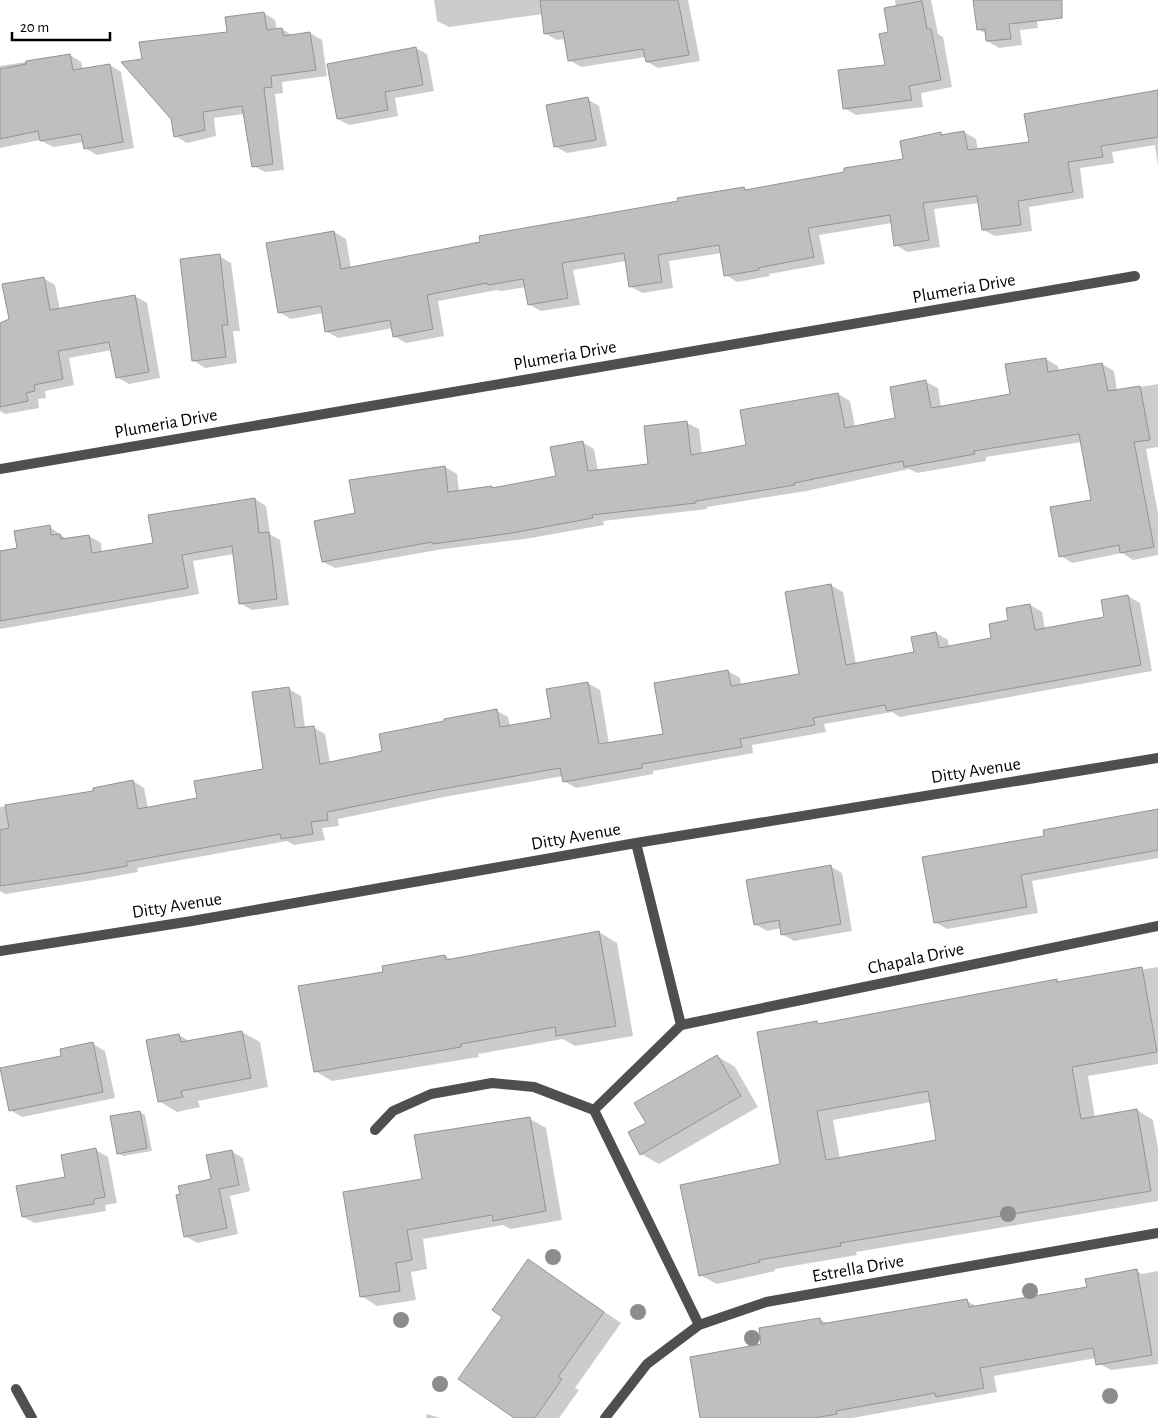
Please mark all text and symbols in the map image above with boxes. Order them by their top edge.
scale bar [12,10,110,42]
text: 20 m [20,20,49,35]
street label: Plumeria Drive [911,271,1017,307]
street label: Plumeria Drive [512,338,618,374]
street label: Plumeria Drive [113,406,219,442]
street label: Ditty Avenue [930,755,1022,787]
street label: Ditty Avenue [530,820,622,854]
street label: Ditty Avenue [131,890,223,922]
street label: Chapala Drive [866,940,966,978]
street label: Estrella Drive [811,1252,905,1286]

